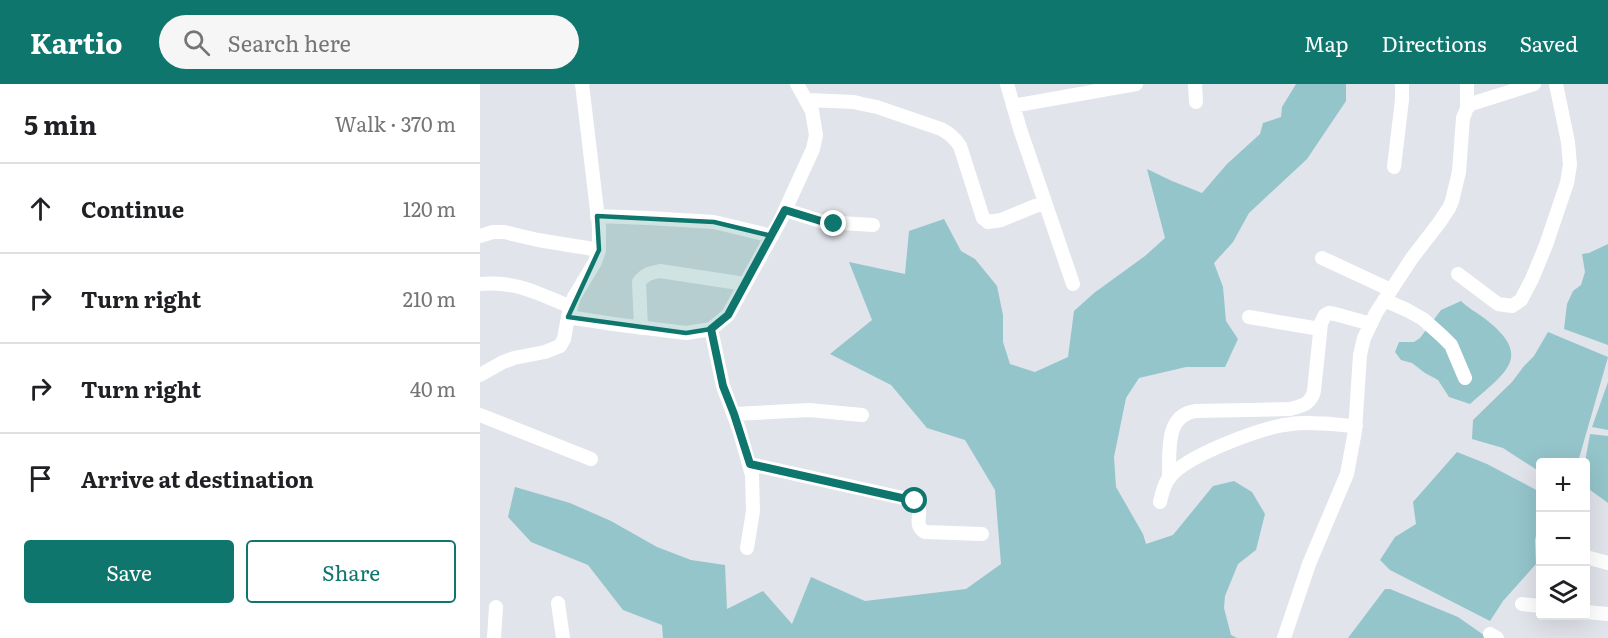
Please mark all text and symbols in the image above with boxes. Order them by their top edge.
search box [159,15,579,69]
text: Kartio [30,21,123,63]
icon: search [180,26,213,59]
text: Search here [228,26,351,59]
text: Map [1304,27,1349,58]
text: Directions [1382,27,1487,58]
text: Saved [1520,27,1578,58]
text: 5 min [24,104,97,143]
text: Walk · 370 m [335,108,456,138]
icon: ahead [24,192,57,225]
text: Continue [81,192,184,225]
text: 120 m [403,193,456,223]
route end [820,210,846,236]
icon: right [24,282,57,315]
text: Turn right [81,282,201,315]
text: 210 m [403,283,456,313]
icon: right [24,372,57,405]
text: Turn right [81,372,201,405]
text: 40 m [410,373,456,403]
map controls [1536,458,1590,620]
button: + [1536,458,1590,512]
icon: arrive [24,462,57,495]
text: Arrive at destination [81,462,314,495]
route start [901,487,927,513]
button: − [1536,512,1590,566]
button: Save [24,540,234,603]
button: Share [246,540,456,603]
button: layers [1536,566,1590,620]

